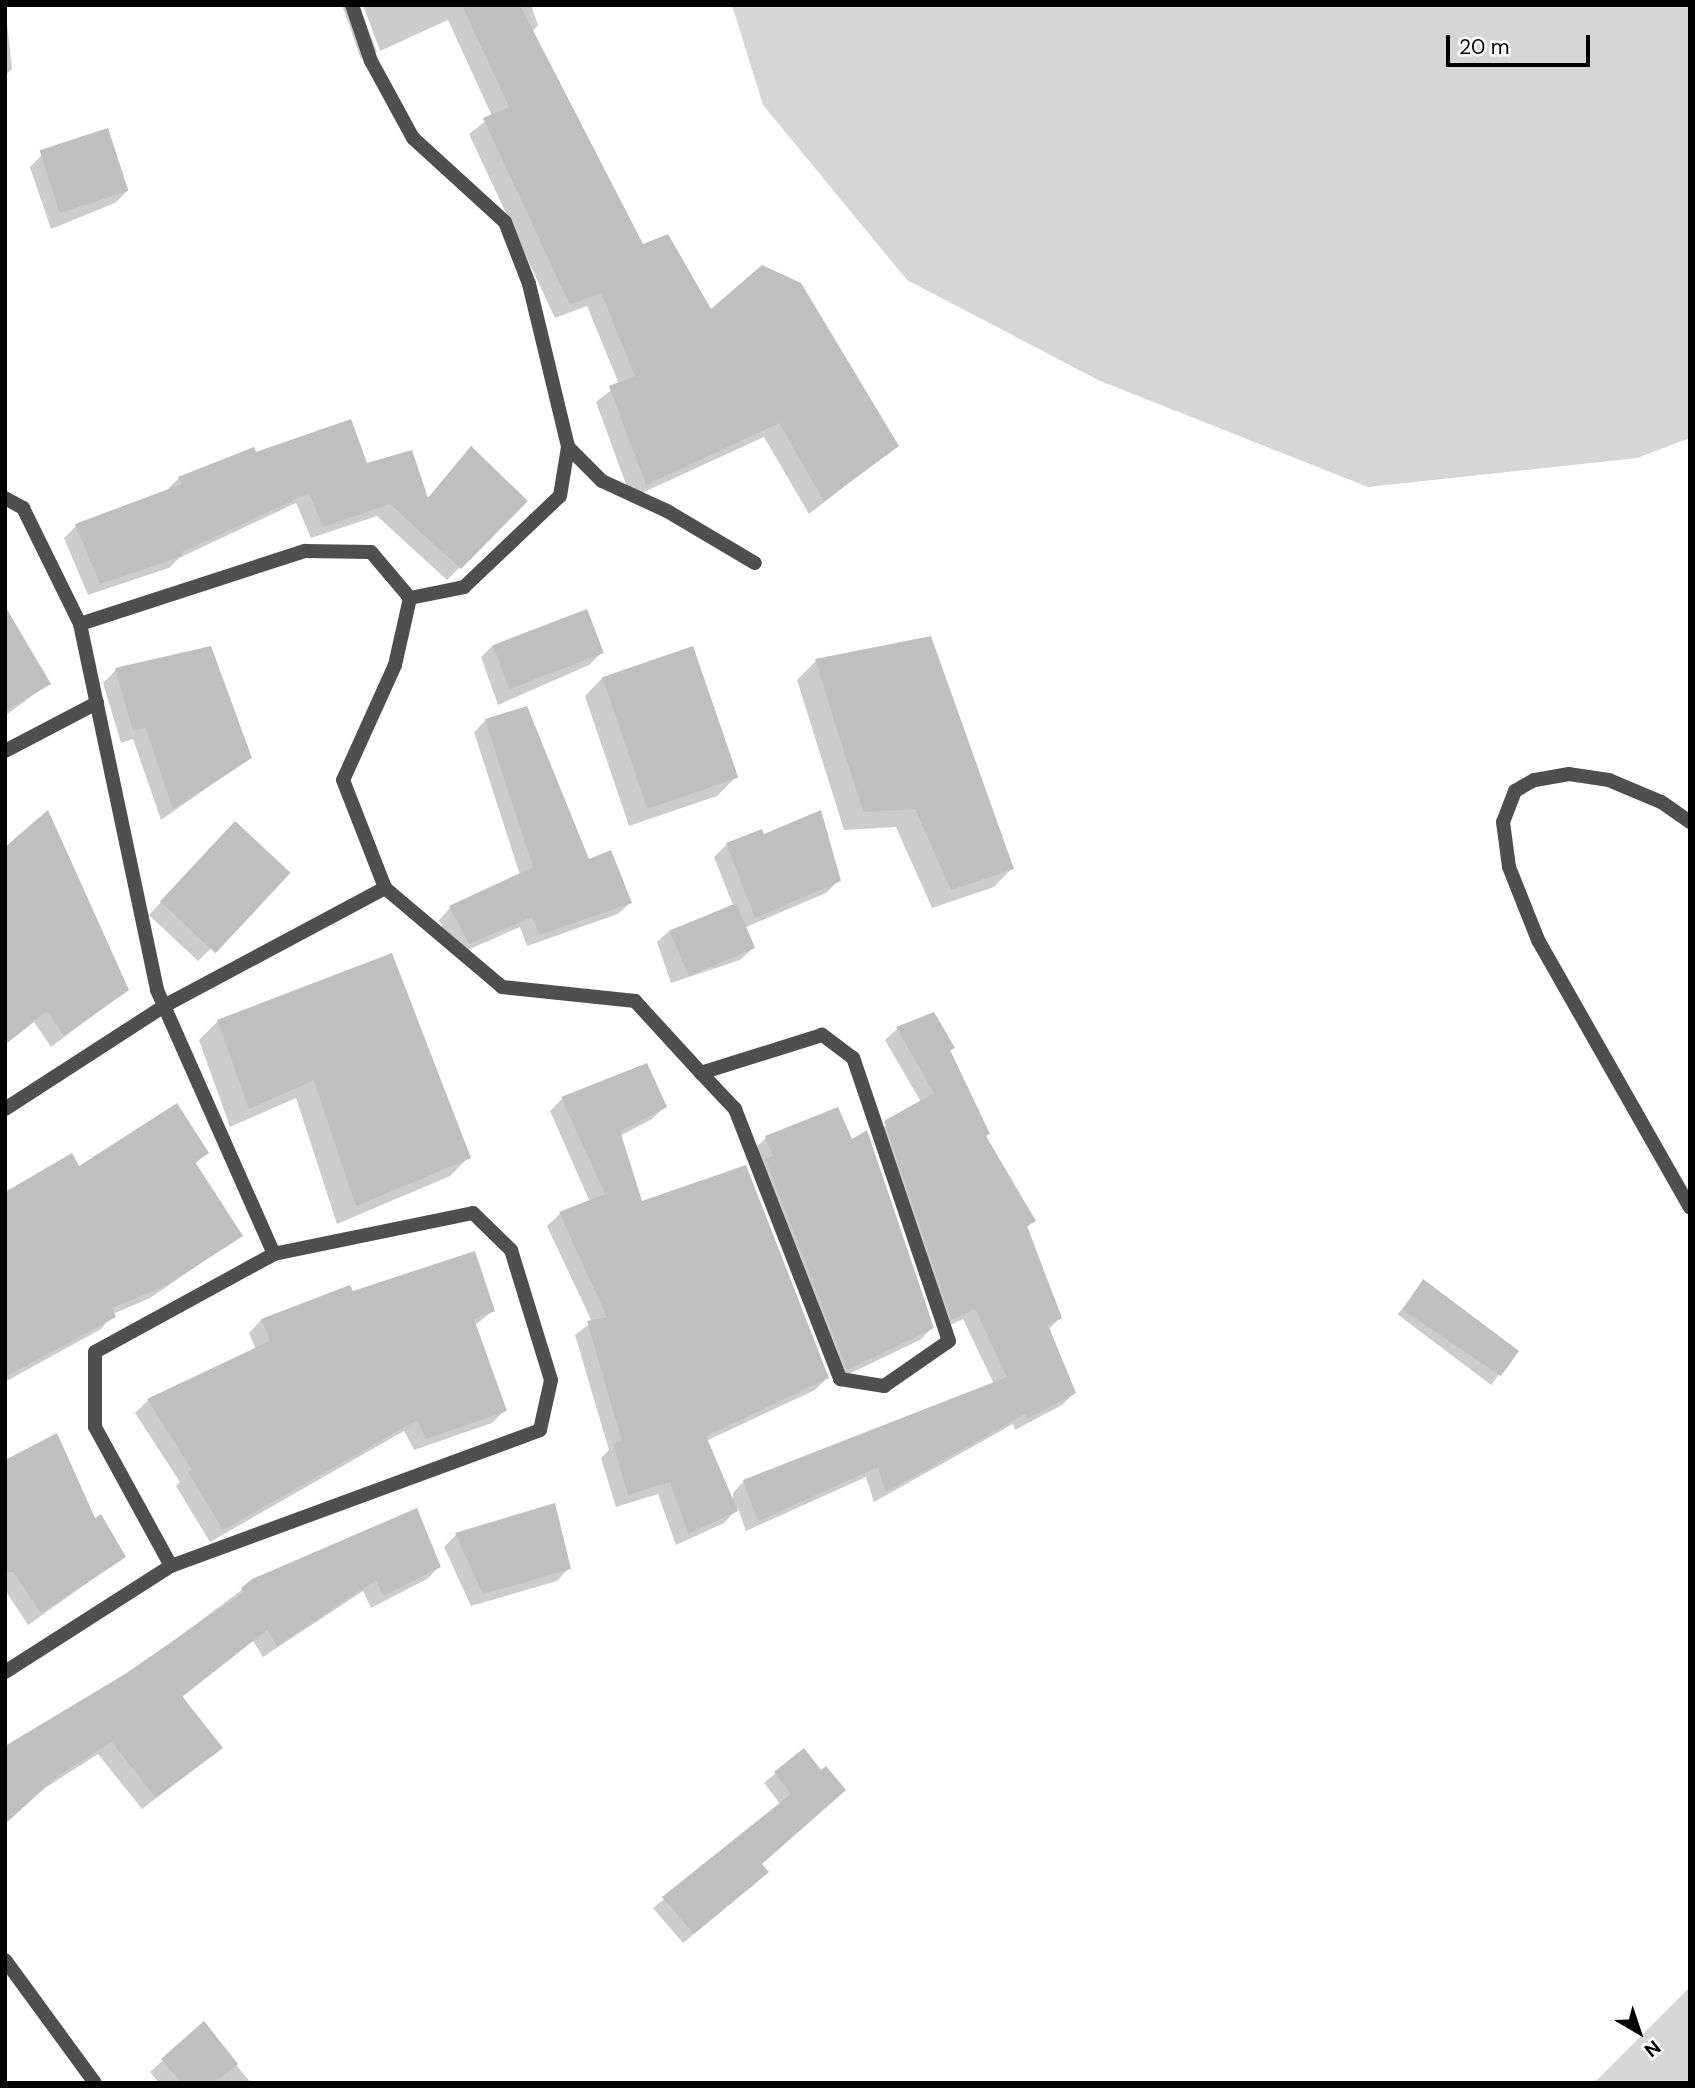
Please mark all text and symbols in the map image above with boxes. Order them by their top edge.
scale bar [1450,21,1594,65]
text: 20 m [1459,33,1510,61]
north arrow [1604,1997,1674,2067]
text: N [1639,2035,1666,2063]

